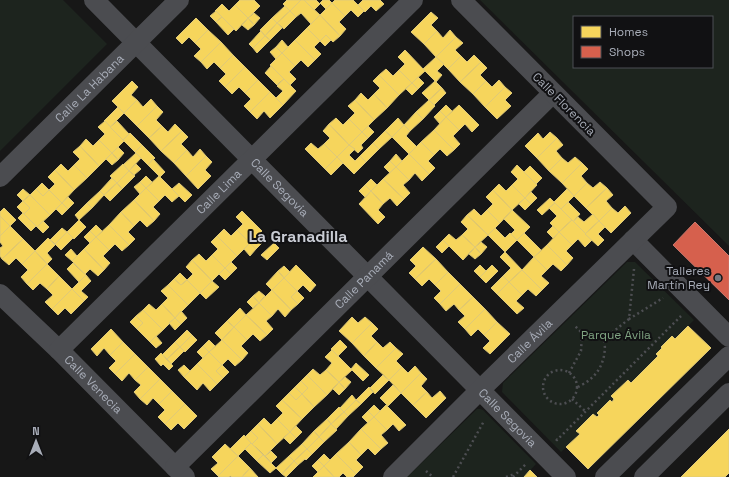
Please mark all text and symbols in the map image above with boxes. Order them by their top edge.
legend [573,16,713,68]
text: Homes [609,24,648,40]
text: Shops [609,44,645,60]
street label: Calle La Habana [52,51,128,126]
street label: Calle Florencia [529,69,599,139]
street label: Calle Segovia [247,155,312,221]
street label: Calle Lima [193,166,245,218]
district label: La Granadilla [248,226,348,247]
street label: Calle Panamá [331,247,397,312]
place label: Talleres Martín Rey [647,263,710,293]
marker: Talleres Martín Rey [713,273,723,283]
street label: Calle Ávila [504,315,556,367]
park label: Parque Ávila [581,327,651,343]
street label: Calle Venecia [61,352,126,417]
street label: Calle Segovia [475,385,540,451]
north arrow [16,421,56,461]
text: N [32,424,40,438]

